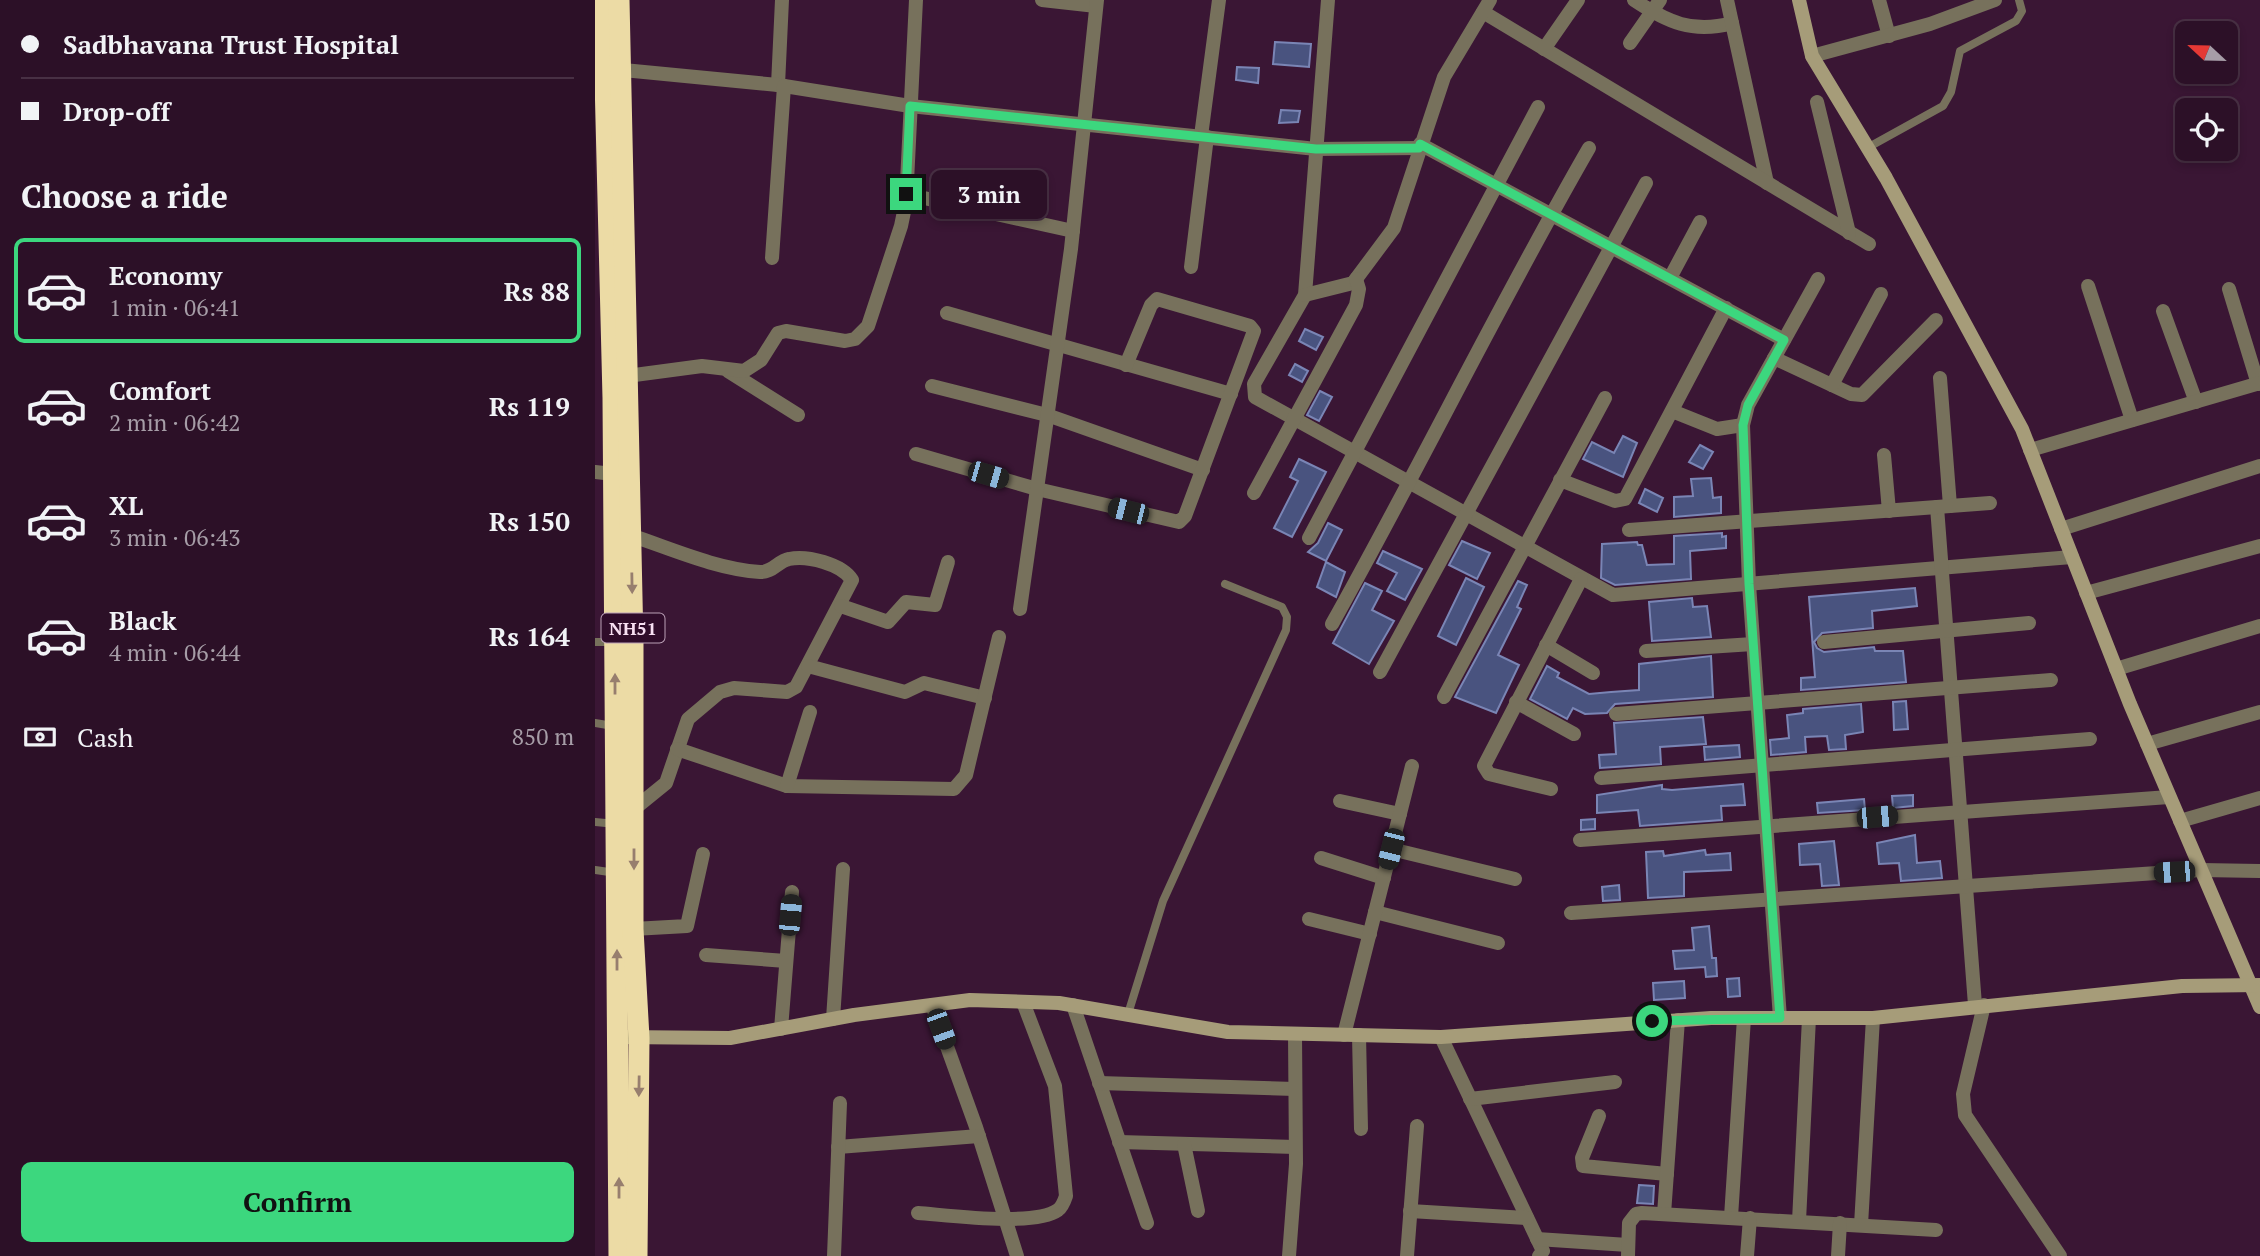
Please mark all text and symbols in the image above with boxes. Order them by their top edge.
north arrow [2175,21,2238,84]
map controls [2175,21,2238,161]
text: Sadbhavana Trust Hospital [63,27,399,61]
text: Drop-off [63,94,170,128]
button: locate [2175,98,2238,161]
callout: 3 min [931,170,1046,218]
text: Choose a ride [21,175,228,217]
route end [890,178,922,210]
text: 3 min [958,179,1020,210]
text: Economy [109,258,222,292]
icon: car [25,259,88,322]
text: Rs 88 [504,274,570,308]
text: 1 min · 06:41 [109,292,241,323]
text: Comfort [109,373,211,407]
icon: car [25,374,88,437]
text: Rs 119 [489,389,570,423]
text: 2 min · 06:42 [109,407,241,438]
car [965,459,1012,491]
text: XL [109,488,143,522]
icon: car [25,489,88,552]
car [1106,496,1151,526]
text: Rs 150 [489,504,570,538]
text: 3 min · 06:43 [109,522,241,553]
one-way arrow [626,572,637,594]
text: Black [109,603,177,637]
icon: car [25,604,88,667]
road number: NH51 [602,614,665,642]
text: Rs 164 [489,619,570,653]
text: 4 min · 06:44 [109,637,241,668]
one-way arrow [609,673,621,695]
icon: cash [21,718,59,756]
text: Cash [77,720,133,754]
text: 850 m [512,721,574,752]
car [1856,805,1899,829]
car [1376,826,1407,872]
one-way arrow [628,848,640,870]
car [2153,860,2196,884]
car [778,893,803,937]
one-way arrow [611,949,623,971]
route start [1636,1005,1668,1037]
car [924,1006,959,1052]
one-way arrow [633,1076,645,1098]
button: Confirm [21,1162,574,1242]
one-way arrow [613,1177,625,1199]

